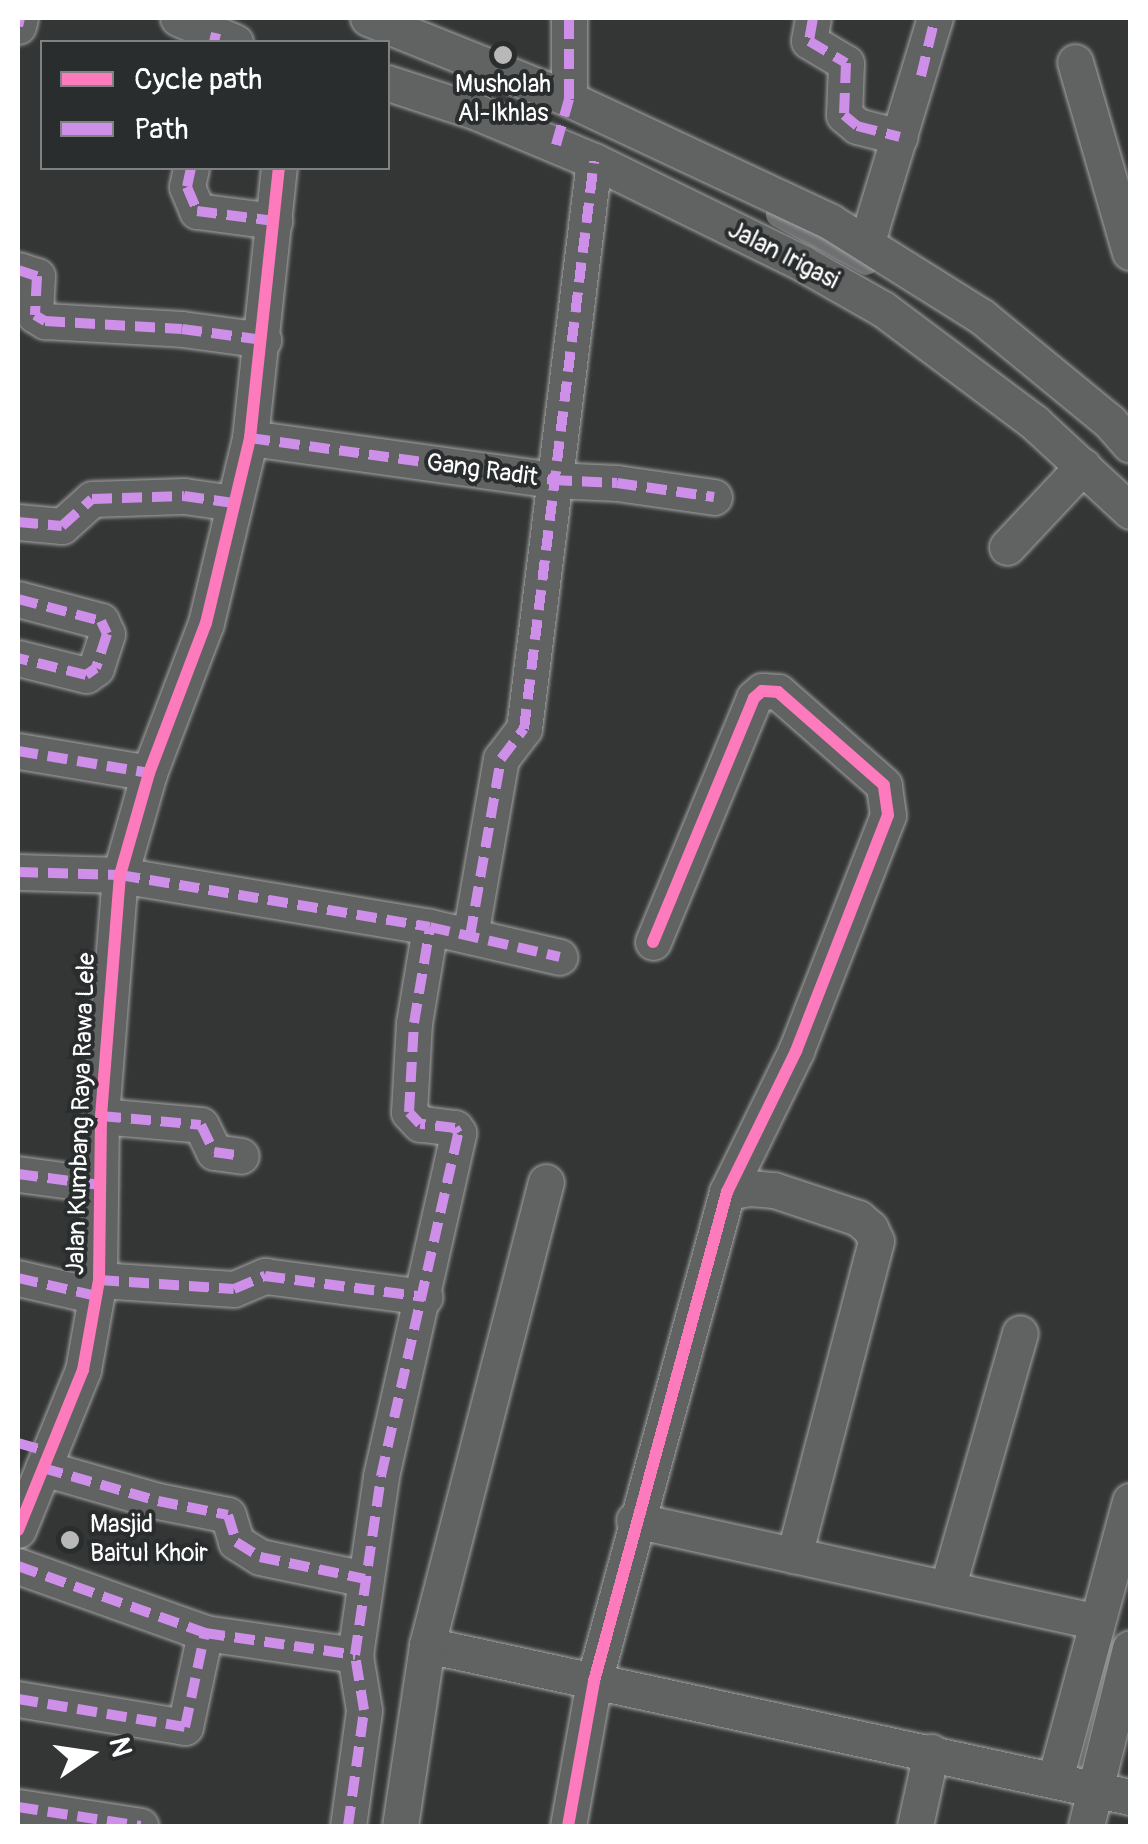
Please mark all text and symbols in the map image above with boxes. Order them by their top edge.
legend [40,40,390,170]
marker: Musholah Al-Ikhlas [492,44,514,66]
text: Cycle path [134,61,262,98]
place label: Musholah Al-Ikhlas [455,71,551,130]
text: Path [134,111,189,148]
street label: Jalan Irigasi [723,215,843,297]
street label: Gang Radit [424,448,540,494]
street label: Jalan Kumbang Raya Rawa Lele [61,952,103,1276]
place label: Masjid Baitul Khoir [90,1511,208,1570]
marker: Masjid Baitul Khoir [59,1529,81,1551]
north arrow [40,1704,140,1804]
text: N [101,1734,139,1760]

